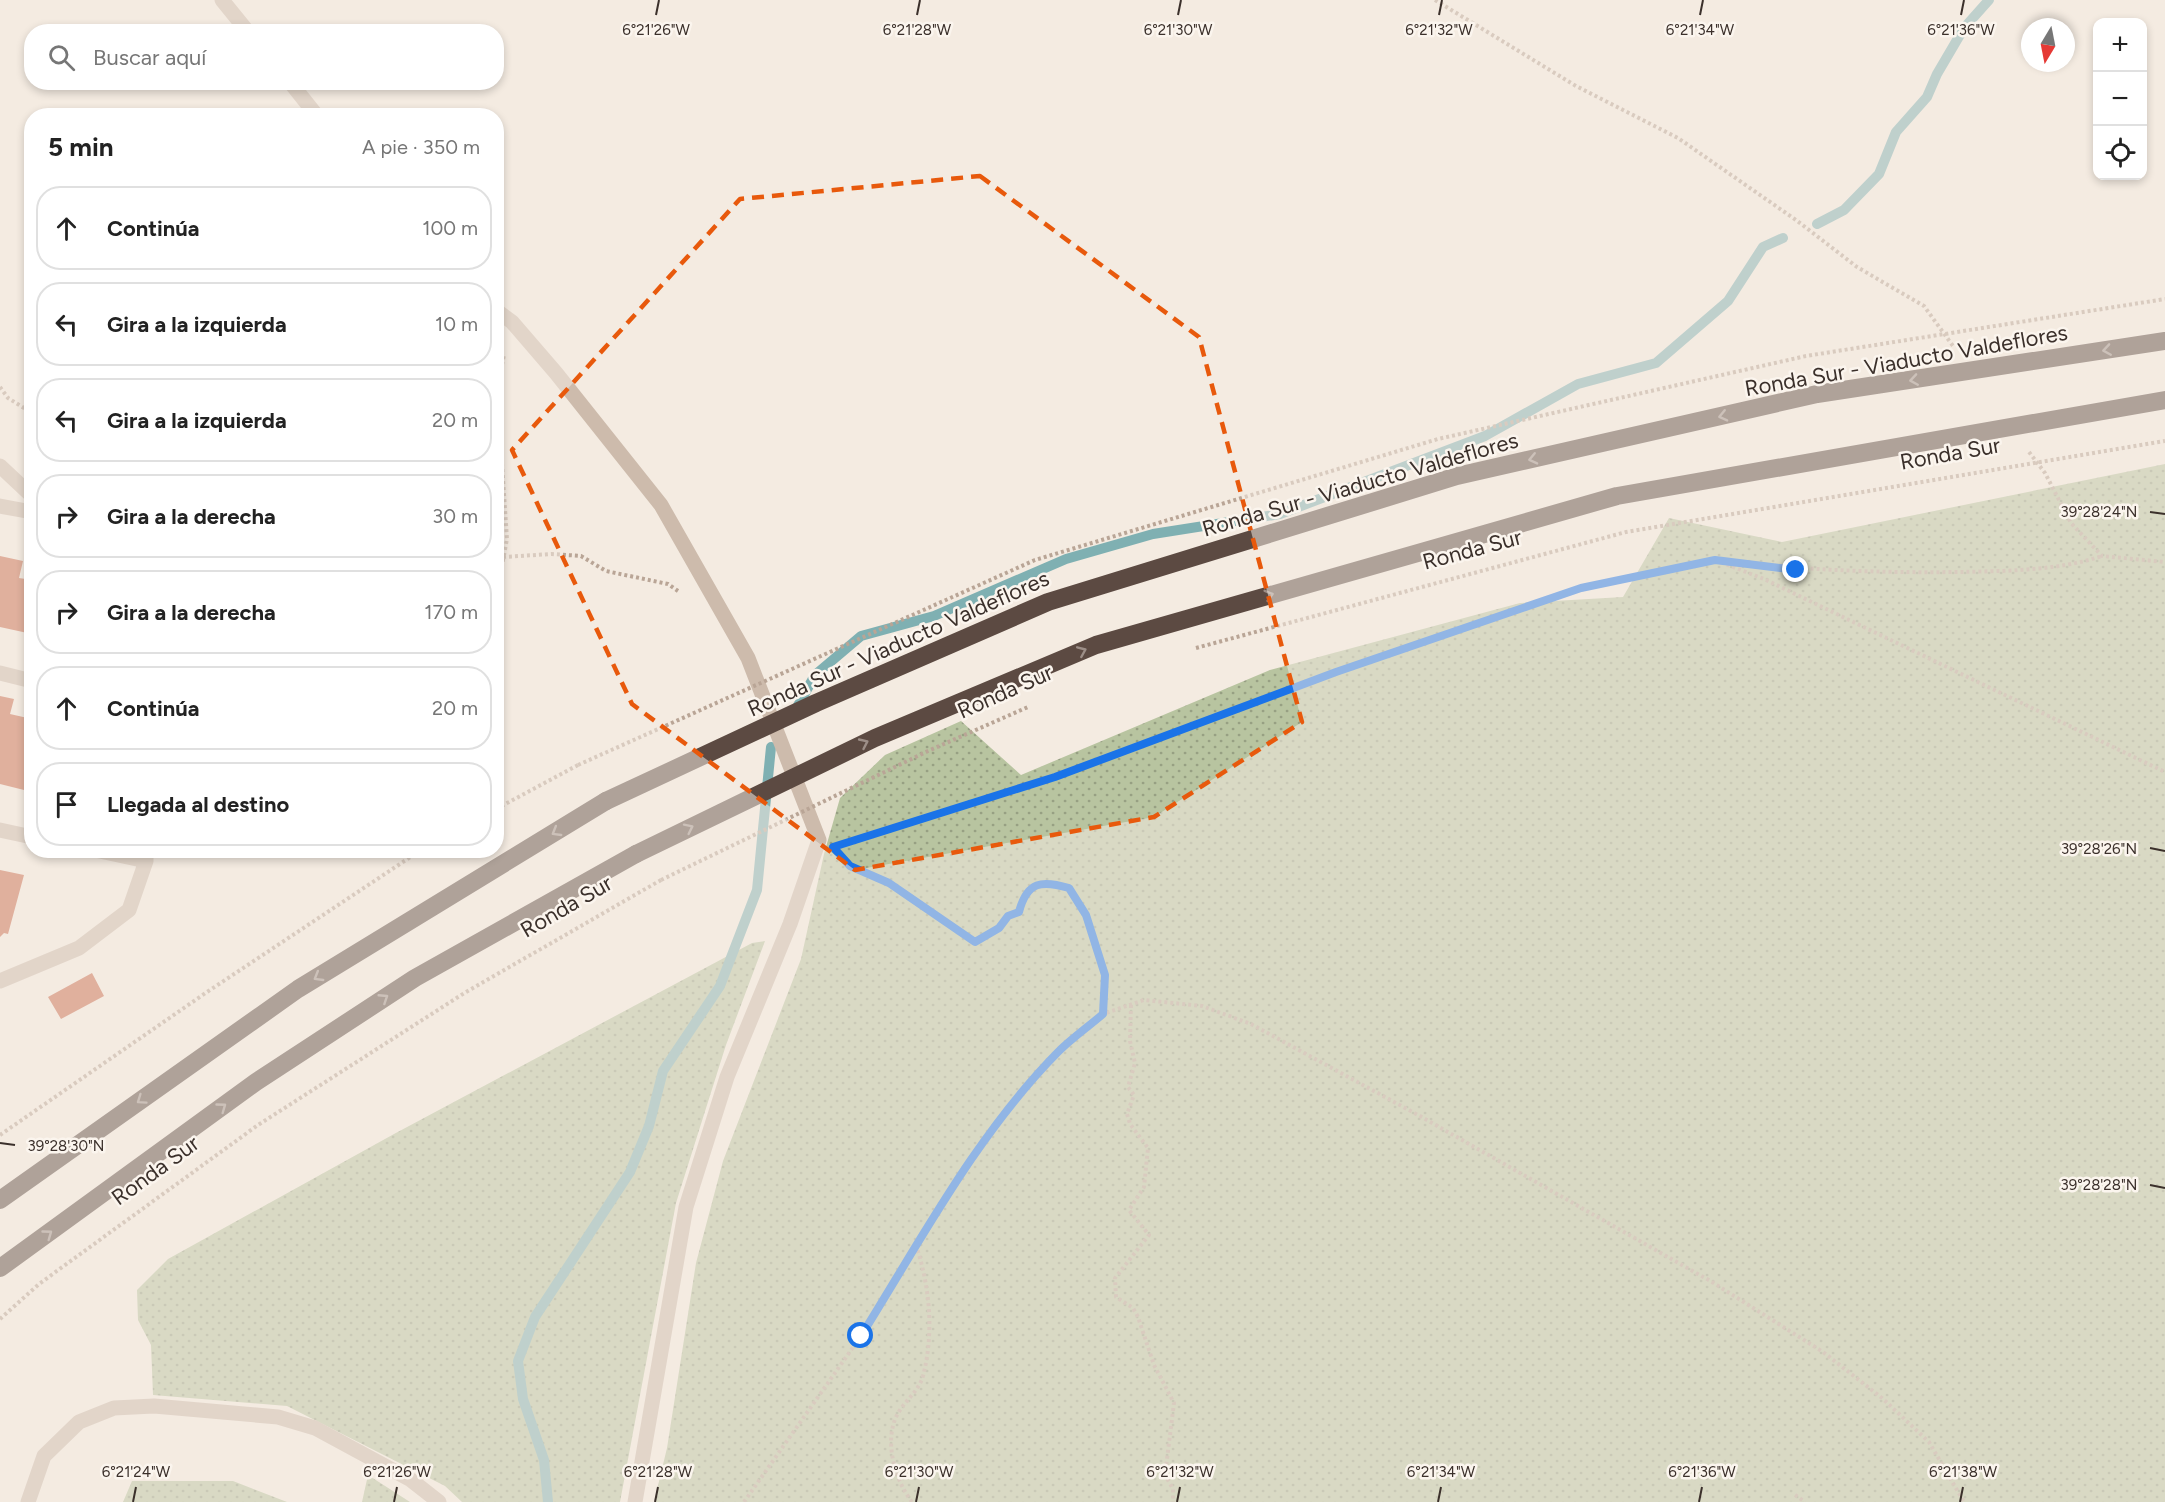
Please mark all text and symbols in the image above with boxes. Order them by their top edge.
north arrow [2021,18,2075,72]
map controls [2093,18,2147,180]
button: + [2093,18,2147,72]
text: 6°21'26"W [622,21,690,39]
text: 6°21'28"W [883,21,952,39]
text: 6°21'30"W [1144,21,1213,39]
text: 6°21'32"W [1405,21,1473,39]
text: 6°21'34"W [1666,21,1735,39]
text: 6°21'36"W [1927,21,1995,39]
search box [24,24,504,90]
icon: search [45,41,78,74]
text: Buscar aquí [93,44,206,71]
button: − [2093,72,2147,126]
button: locate [2093,126,2147,180]
text: 5 min [48,131,114,163]
text: A pie · 350 m [362,135,480,159]
icon: ahead [50,212,83,245]
text: Continúa [107,215,200,242]
text: 100 m [422,216,478,240]
icon: left [50,308,83,341]
text: Gira a la izquierda [107,311,287,338]
text: 10 m [435,312,478,336]
street label: Ronda Sur - Viaducto Valdeflores [1742,319,2070,402]
one-way arrow [2103,344,2112,356]
one-way arrow [1910,373,1919,385]
icon: left [50,404,83,437]
text: Gira a la izquierda [107,407,287,434]
text: 20 m [432,408,478,432]
one-way arrow [1718,408,1728,421]
street label: Ronda Sur - Viaducto Valdeflores [1199,426,1521,543]
street label: Ronda Sur [1898,431,2003,476]
one-way arrow [1528,451,1538,464]
icon: right [50,500,83,533]
text: Gira a la derecha [107,503,276,530]
text: 39°28'24"N [2061,503,2137,521]
text: 30 m [432,504,478,528]
street label: Ronda Sur [1420,523,1525,576]
route end [1782,556,1808,582]
street label: Ronda Sur - Viaducto Valdeflores [743,564,1053,722]
one-way arrow [1263,590,1274,602]
icon: right [50,596,83,629]
text: Gira a la derecha [107,599,276,626]
text: 170 m [424,600,478,624]
one-way arrow [1076,646,1087,658]
street label: Ronda Sur [953,658,1057,724]
icon: ahead [50,692,83,725]
text: Continúa [107,695,200,722]
text: 20 m [432,696,478,720]
one-way arrow [858,739,869,750]
icon: arrive [50,788,83,821]
text: Llegada al destino [107,791,289,818]
one-way arrow [552,824,563,835]
one-way arrow [682,824,693,836]
text: 39°28'26"N [2061,840,2137,858]
street label: Ronda Sur [516,869,617,944]
one-way arrow [314,970,324,982]
one-way arrow [378,995,389,1006]
one-way arrow [137,1093,148,1104]
one-way arrow [216,1103,227,1114]
street label: Ronda Sur [106,1129,205,1211]
text: 39°28'30"N [28,1137,104,1155]
text: 39°28'28"N [2061,1176,2137,1194]
one-way arrow [41,1230,52,1241]
route start [847,1322,873,1348]
text: 6°21'24"W [102,1463,171,1481]
text: 6°21'26"W [363,1463,431,1481]
text: 6°21'28"W [624,1463,693,1481]
text: 6°21'30"W [885,1463,954,1481]
text: 6°21'32"W [1146,1463,1214,1481]
text: 6°21'34"W [1407,1463,1476,1481]
text: 6°21'36"W [1668,1463,1736,1481]
text: 6°21'38"W [1929,1463,1998,1481]

